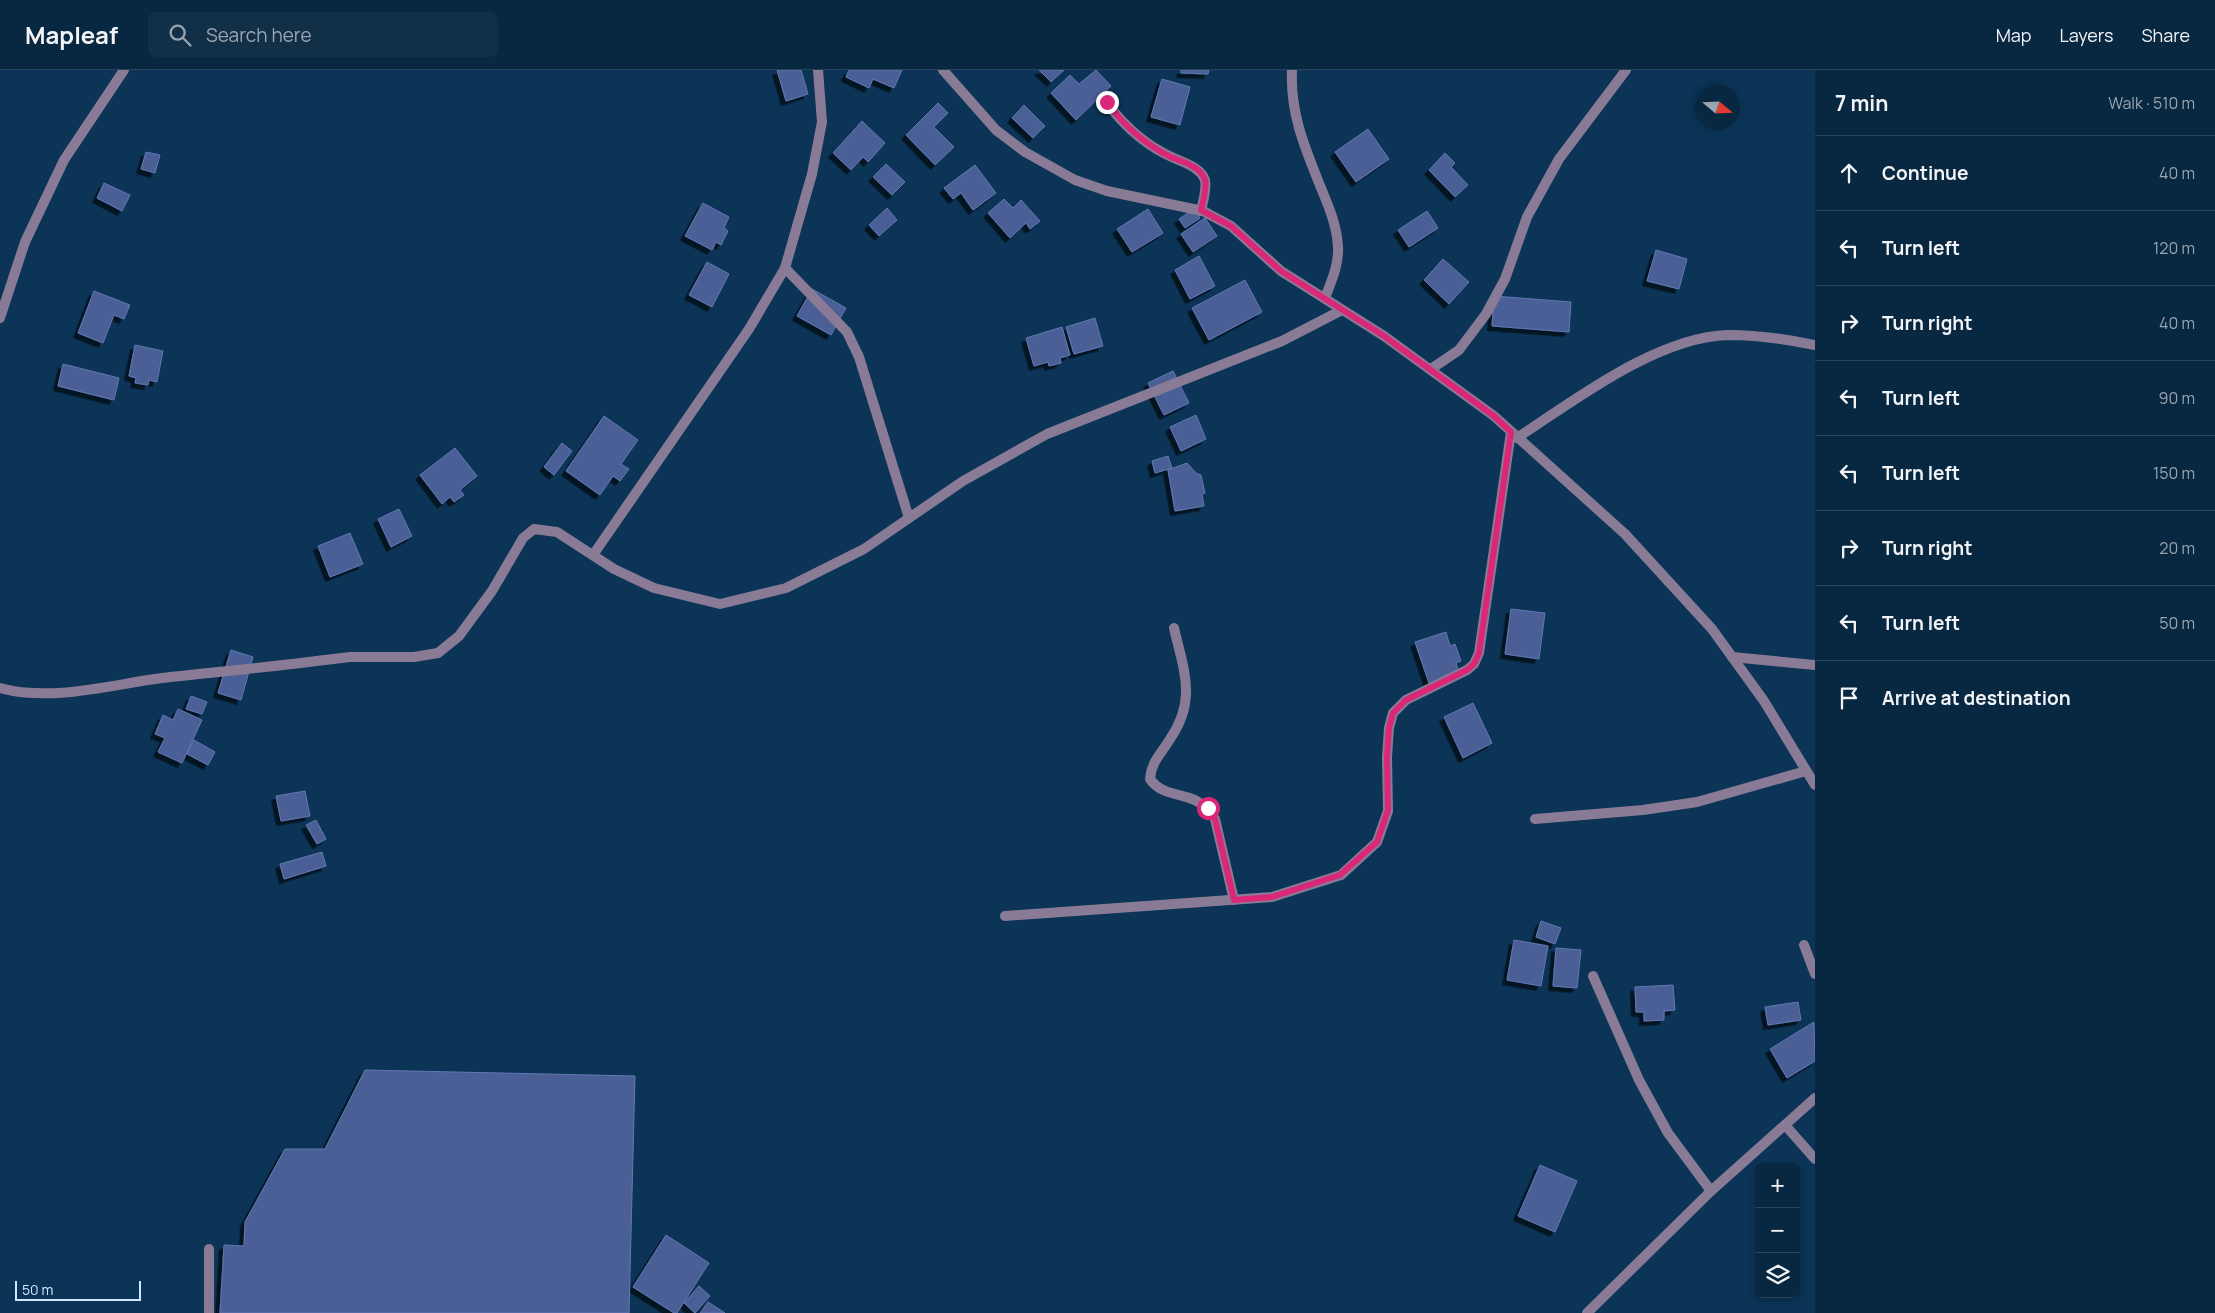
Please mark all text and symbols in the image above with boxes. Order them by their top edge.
search box [148,12,498,57]
text: Mapleaf [25,18,118,51]
icon: search [166,21,194,49]
text: Search here [206,22,312,48]
text: Map [1996,23,2031,47]
text: Layers [2059,23,2113,47]
text: Share [2141,23,2190,47]
north arrow [1695,85,1740,130]
text: 7 min [1835,89,1888,117]
route end [1096,91,1119,114]
text: Walk · 510 m [2108,92,2195,114]
icon: ahead [1835,159,1863,187]
text: Continue [1882,160,1968,186]
text: 40 m [2159,162,2195,184]
icon: left [1835,234,1863,262]
text: Turn left [1882,235,1960,261]
text: 120 m [2153,237,2195,259]
icon: right [1835,309,1863,337]
text: Turn right [1882,310,1972,336]
text: 40 m [2159,312,2195,334]
icon: left [1835,384,1863,412]
text: Turn left [1882,385,1960,411]
text: 90 m [2159,387,2195,409]
icon: left [1835,459,1863,487]
text: Turn left [1882,460,1960,486]
text: 150 m [2153,462,2195,484]
icon: right [1835,534,1863,562]
text: Turn right [1882,535,1972,561]
text: 20 m [2159,537,2195,559]
icon: left [1835,609,1863,637]
text: Turn left [1882,610,1960,636]
text: 50 m [2159,612,2195,634]
icon: arrive [1835,684,1863,712]
text: Arrive at destination [1882,685,2071,711]
route start [1197,797,1220,820]
map controls [1755,1163,1800,1298]
button: + [1755,1163,1800,1208]
button: − [1755,1208,1800,1253]
button: layers [1755,1253,1800,1298]
scale bar [15,1278,141,1301]
text: 50 m [22,1280,53,1299]

